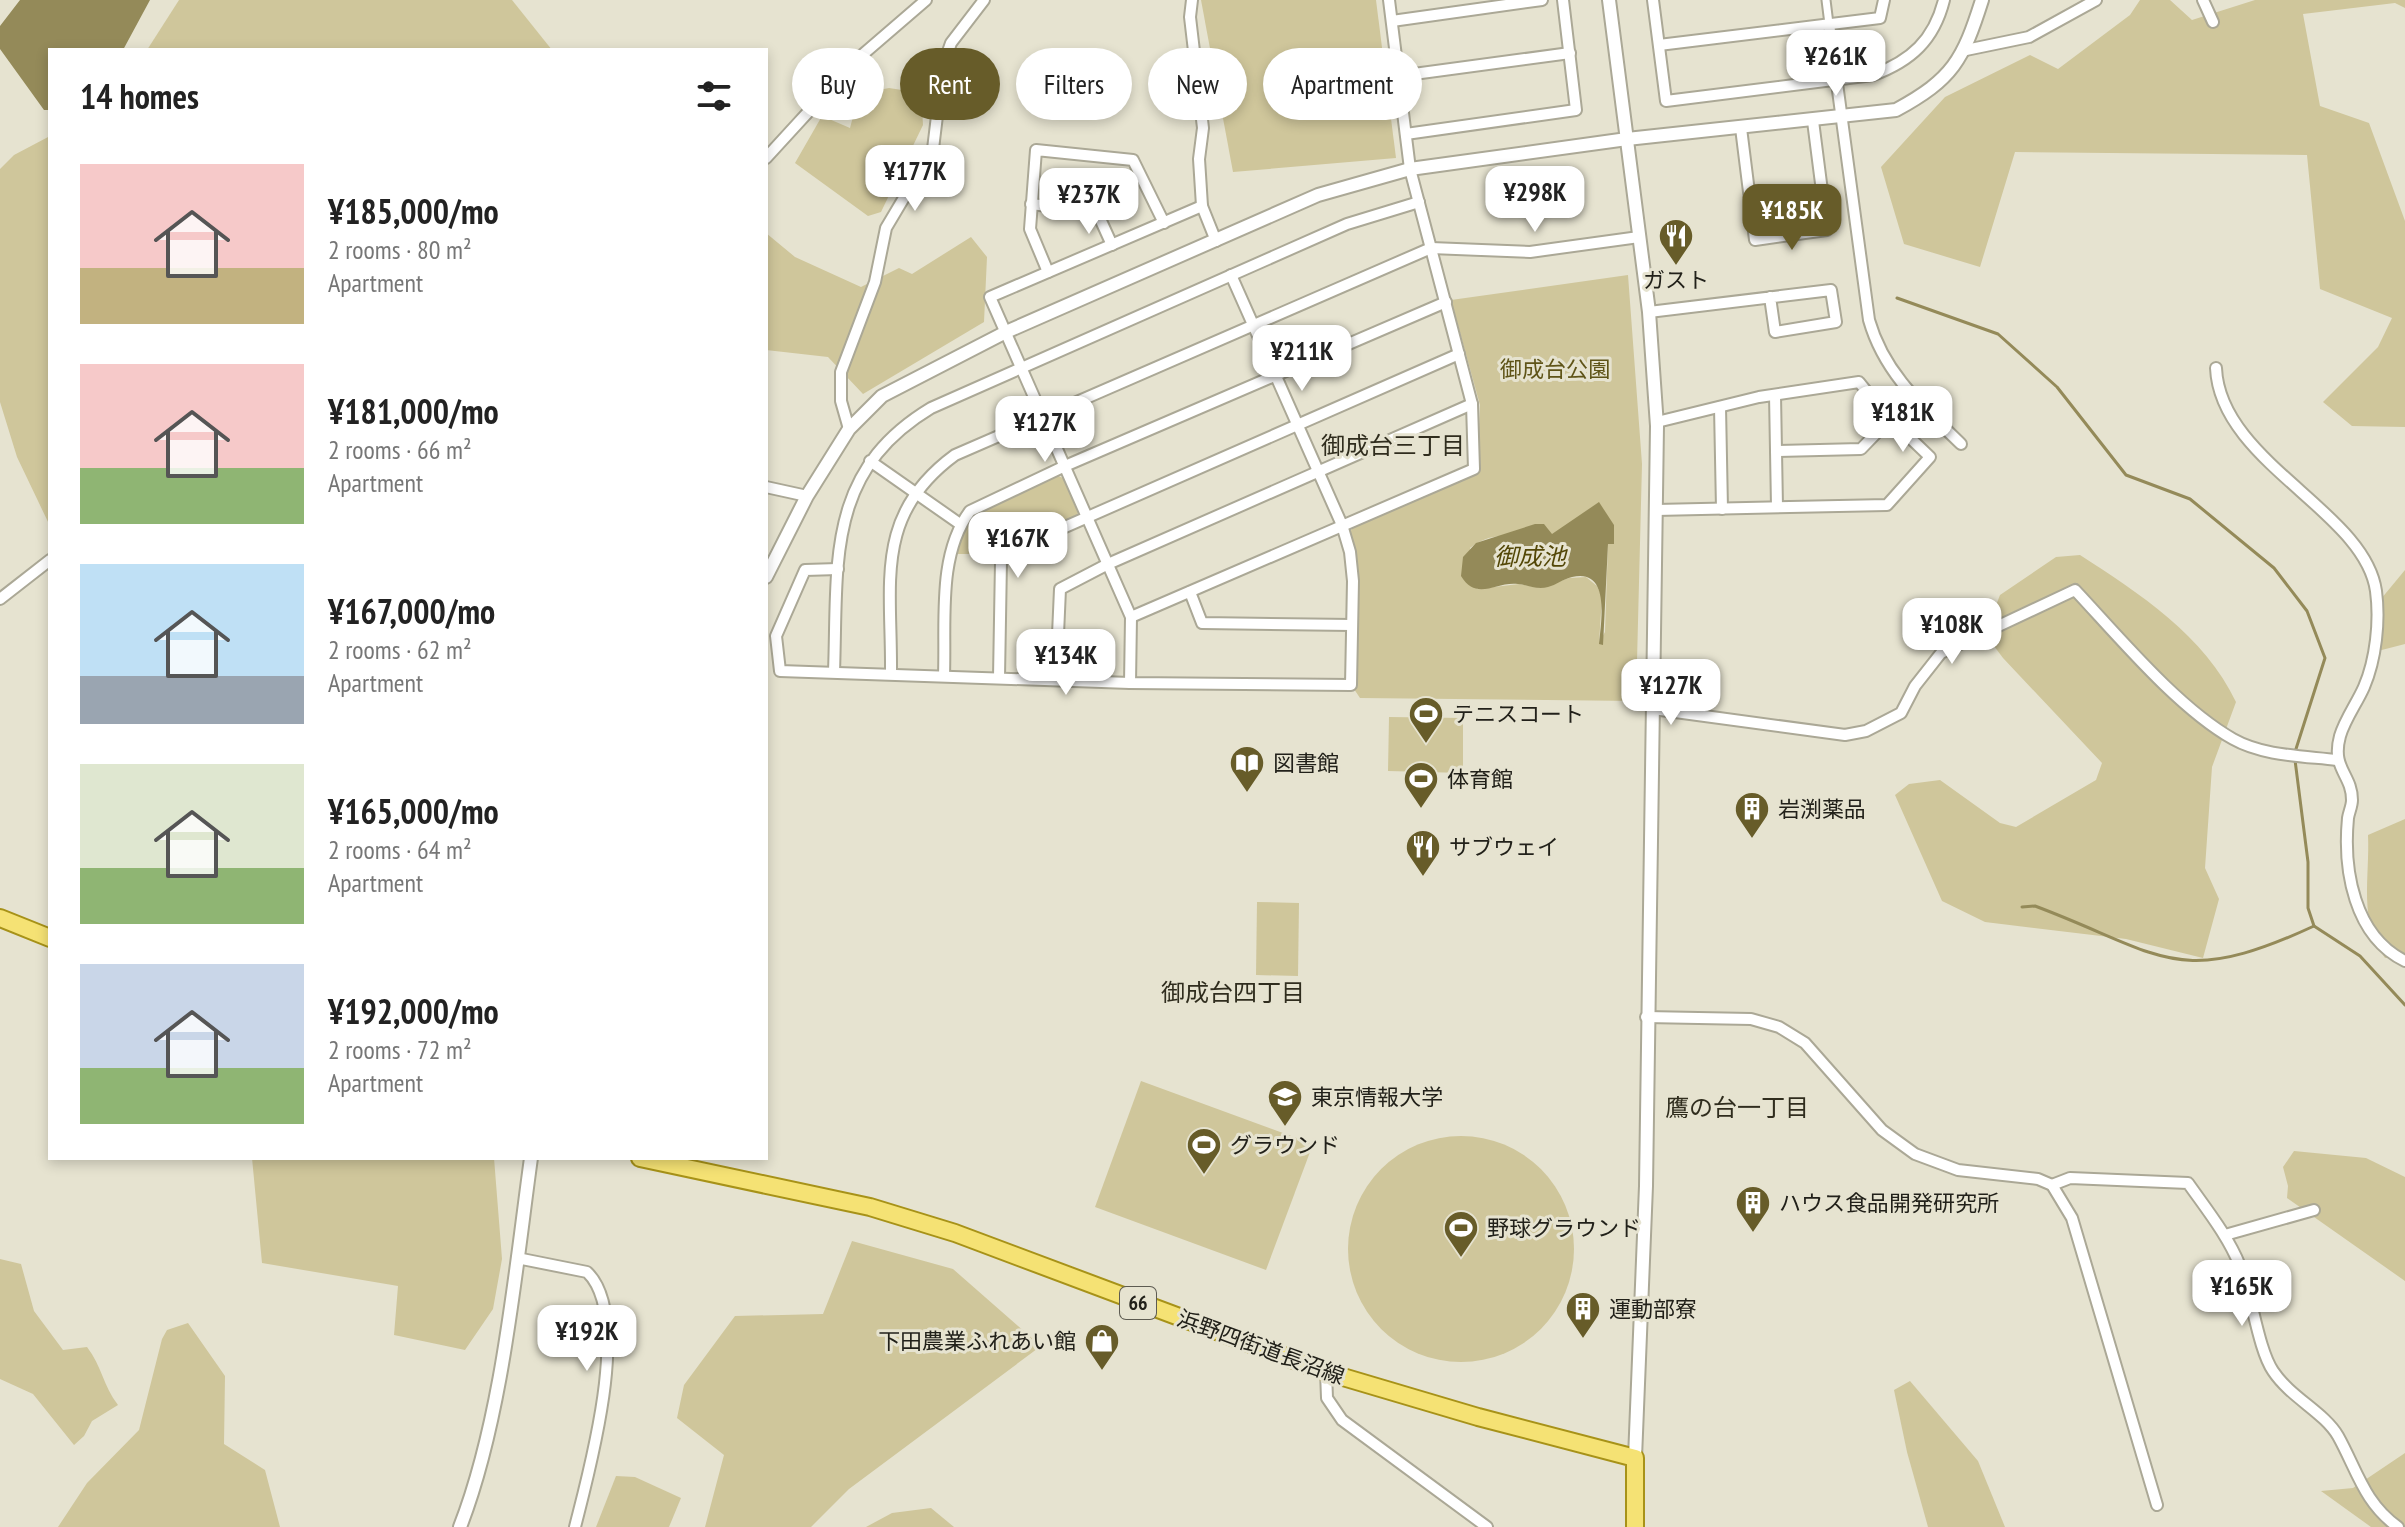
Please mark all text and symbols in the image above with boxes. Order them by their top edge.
pin: ¥261K [1780,30,1892,98]
text: ¥261K [1804,39,1868,72]
chip: Buy [792,48,884,120]
chip: Rent [900,48,1000,120]
chip: Filters [1016,48,1132,120]
chip: New [1148,48,1247,120]
chip: Apartment [1263,48,1422,120]
text: 14 homes [80,74,199,118]
icon: filters [692,74,736,118]
pin: ¥177K [859,145,971,213]
text: ¥177K [883,154,947,187]
pin: ¥298K [1479,166,1591,234]
pin: ¥237K [1033,168,1145,236]
text: ¥298K [1503,175,1567,208]
text: ¥237K [1057,177,1121,210]
pin: ¥185K [1736,184,1848,252]
text: ¥185,000/mo [328,189,499,233]
text: ¥185K [1760,193,1824,226]
icon: home [144,196,240,292]
restaurant icon: ガスト [1657,217,1695,267]
text: 2 rooms · 80 m² [328,233,472,266]
text: Apartment [328,266,423,299]
place label: ガスト [1643,266,1709,294]
pin: ¥211K [1246,325,1358,393]
text: ¥211K [1270,334,1334,367]
park label: 御成台公園 [1500,355,1610,383]
pin: ¥181K [1847,386,1959,454]
text: ¥181,000/mo [328,389,499,433]
text: ¥181K [1871,395,1935,428]
icon: home [144,396,240,492]
pin: ¥127K [989,396,1101,464]
text: ¥127K [1013,405,1077,438]
district label: 御成台三丁目 [1321,430,1465,461]
text: 2 rooms · 66 m² [328,433,472,466]
text: Apartment [328,466,423,499]
pin: ¥167K [962,512,1074,580]
text: ¥167K [986,521,1050,554]
water label: 御成池 [1494,541,1568,572]
text: ¥167,000/mo [328,589,495,633]
icon: home [144,596,240,692]
pin: ¥108K [1896,598,2008,666]
text: ¥108K [1920,607,1984,640]
pin: ¥134K [1010,629,1122,697]
text: 2 rooms · 62 m² [328,633,472,666]
text: ¥134K [1034,638,1098,671]
pin: ¥127K [1615,659,1727,727]
text: Apartment [328,666,423,699]
text: ¥127K [1639,668,1703,701]
sports icon: テニスコート [1407,695,1445,745]
place label: テニスコート [1452,700,1584,728]
library icon: 図書館 [1228,744,1266,794]
place label: 図書館 [1273,749,1339,777]
sports icon: 体育館 [1402,760,1440,810]
place label: 体育館 [1447,765,1513,793]
text: ¥165,000/mo [328,789,499,833]
building icon: 岩渕薬品 [1733,790,1771,840]
place label: 岩渕薬品 [1778,795,1866,823]
icon: home [144,796,240,892]
restaurant icon: サブウェイ [1404,828,1442,878]
text: 2 rooms · 64 m² [328,833,472,866]
place label: サブウェイ [1449,833,1559,861]
text: Apartment [328,866,423,899]
district label: 御成台四丁目 [1161,977,1305,1008]
text: ¥192,000/mo [328,989,499,1033]
icon: home [144,996,240,1092]
text: 2 rooms · 72 m² [328,1033,472,1066]
text: Apartment [328,1066,423,1099]
school or university icon: 東京情報大学 [1266,1078,1304,1128]
place label: 東京情報大学 [1311,1083,1443,1111]
district label: 鷹の台一丁目 [1665,1092,1809,1123]
sports icon: グラウンド [1185,1126,1223,1176]
place label: グラウンド [1230,1131,1340,1159]
building icon: ハウス食品開発研究所 [1734,1184,1772,1234]
place label: ハウス食品開発研究所 [1779,1189,1999,1217]
sports icon: 野球グラウンド [1442,1209,1480,1259]
place label: 野球グラウンド [1487,1214,1641,1242]
pin: ¥165K [2186,1260,2298,1328]
text: ¥165K [2210,1269,2274,1302]
road number: 66 [1120,1287,1156,1319]
building icon: 運動部寮 [1564,1290,1602,1340]
place label: 運動部寮 [1609,1295,1697,1323]
street label: 浜野四街道長沼線 [1174,1304,1348,1390]
pin: ¥192K [531,1305,643,1373]
text: ¥192K [555,1314,619,1347]
shop icon: 下田農業ふれあい館 [1083,1322,1121,1372]
place label: 下田農業ふれあい館 [878,1327,1076,1355]

